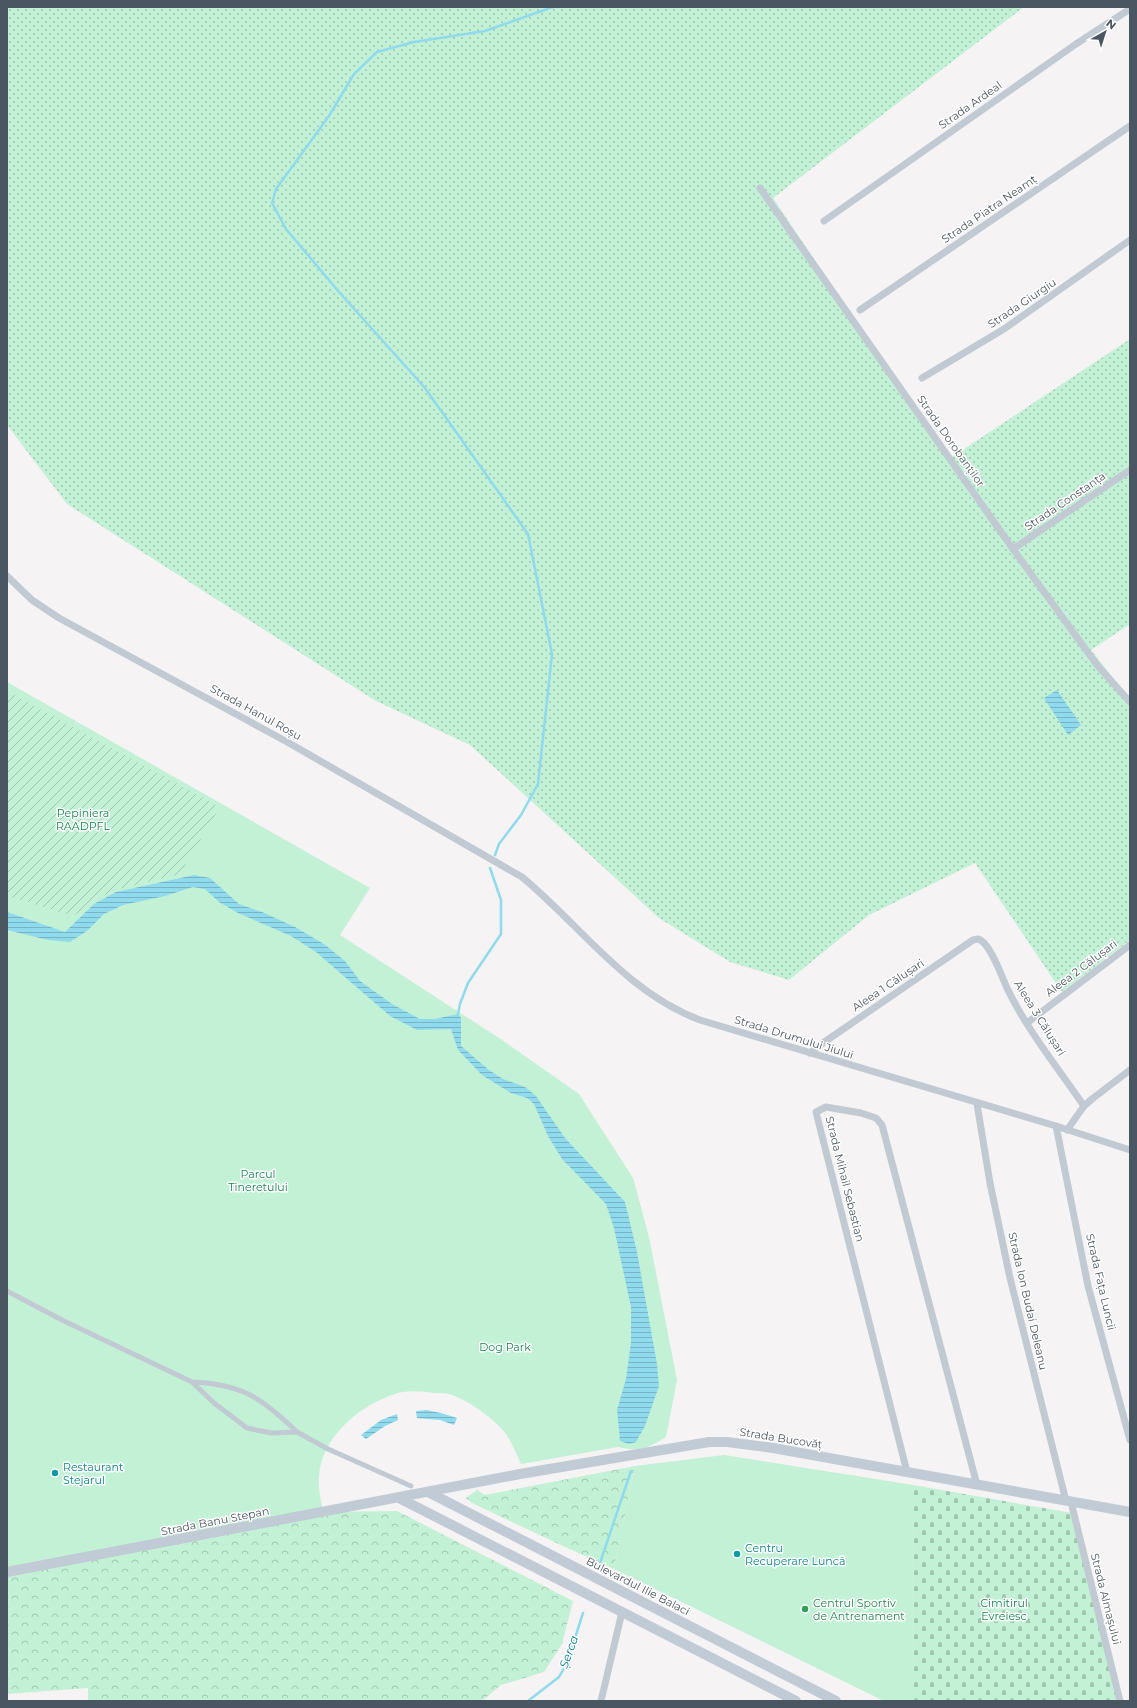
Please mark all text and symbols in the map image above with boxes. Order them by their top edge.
north arrow [1085,12,1125,52]
text: N [1103,16,1119,32]
street label: Strada Ardeal [936,78,1004,132]
street label: Strada Piatra Neamț [939,172,1040,246]
street label: Strada Giurgiu [985,275,1059,331]
street label: Strada Dorobanților [914,392,988,490]
street label: Strada Constanța [1022,469,1108,533]
street label: Strada Hanul Roșu [208,681,304,743]
park label: Pepiniera RAADPFL [56,806,111,833]
street label: Aleea 2 Călușari [1042,936,1120,1000]
street label: Aleea 1 Călușari [849,956,927,1014]
street label: Aleea 3 Călușari [1011,978,1069,1058]
street label: Strada Drumului Jiului [733,1012,855,1062]
street label: Strada Mihail Sebastian [823,1115,867,1243]
park label: Parcul Tineretului [228,1167,288,1194]
street label: Strada Ion Budai Deleanu [1005,1231,1051,1371]
street label: Strada Fața Luncii [1083,1232,1119,1332]
park label: Dog Park [479,1340,531,1354]
street label: Strada Bucovăț [739,1425,824,1452]
place label: Restaurant Stejarul [63,1460,124,1487]
marker: Restaurant Stejarul [50,1468,60,1478]
street label: Strada Banu Stepan [160,1504,270,1538]
place label: Centru Recuperare Luncă [745,1541,845,1568]
marker: Centru Recuperare Luncă [732,1549,742,1559]
street label: Strada Almașului [1088,1552,1124,1646]
street label: Bulevardul Ilie Balaci [584,1554,692,1618]
place label: Centrul Sportiv de Antrenament [813,1596,905,1623]
park label: Cimitirul Evreiesc [980,1596,1028,1623]
marker: Centrul Sportiv de Antrenament [800,1604,810,1614]
water label: Șerca [556,1633,581,1670]

